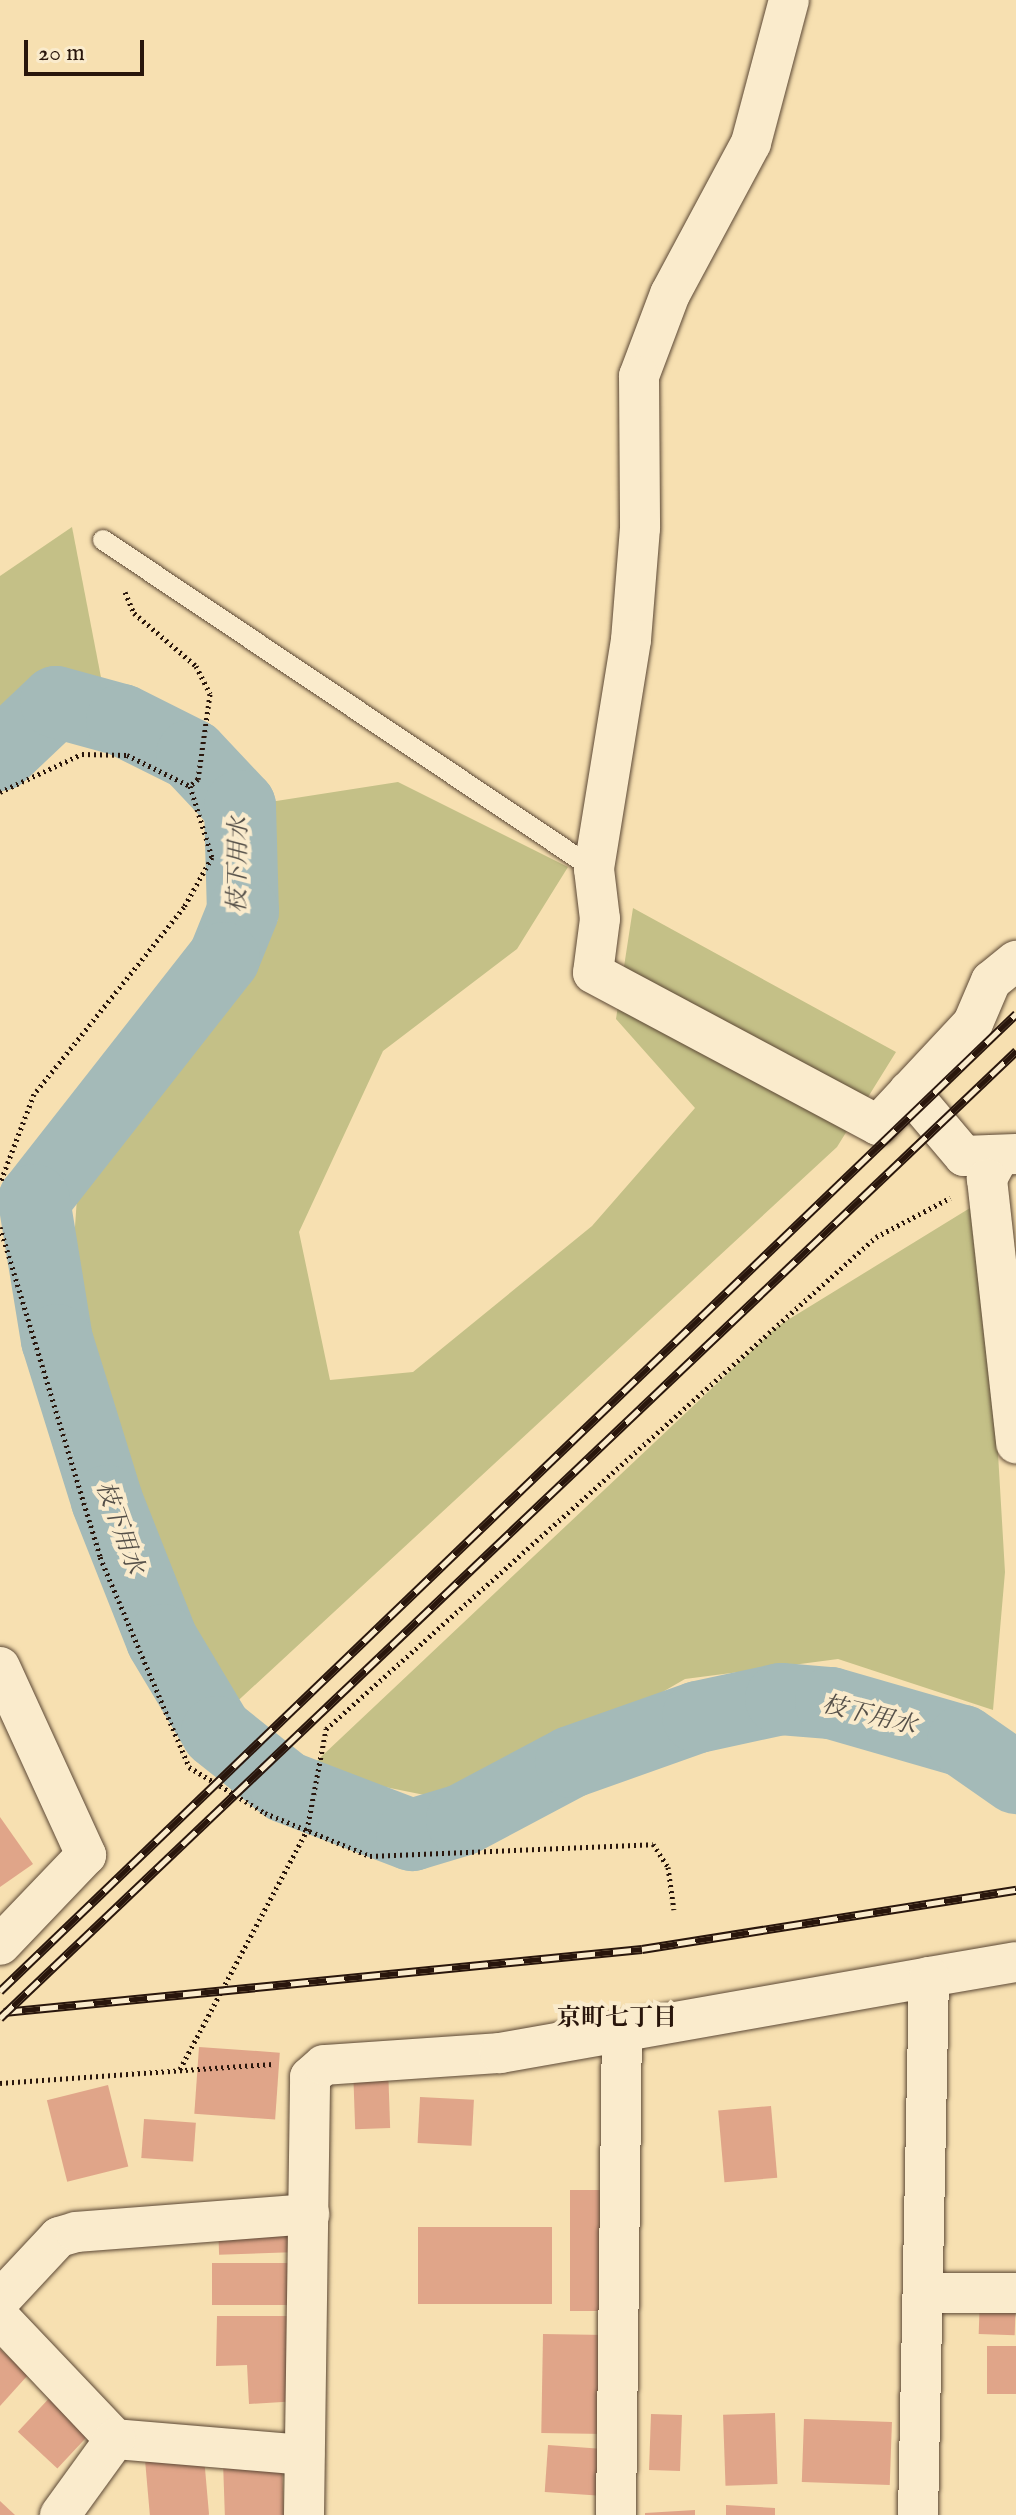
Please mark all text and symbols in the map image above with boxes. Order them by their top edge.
scale bar [28,24,148,74]
text: 20 m [38,38,85,69]
water label: 枝下用水 [224,817,254,913]
water label: 枝下用水 [89,1478,149,1578]
water label: 枝下用水 [819,1690,919,1742]
district label: 京町七丁目 [557,2005,677,2033]

